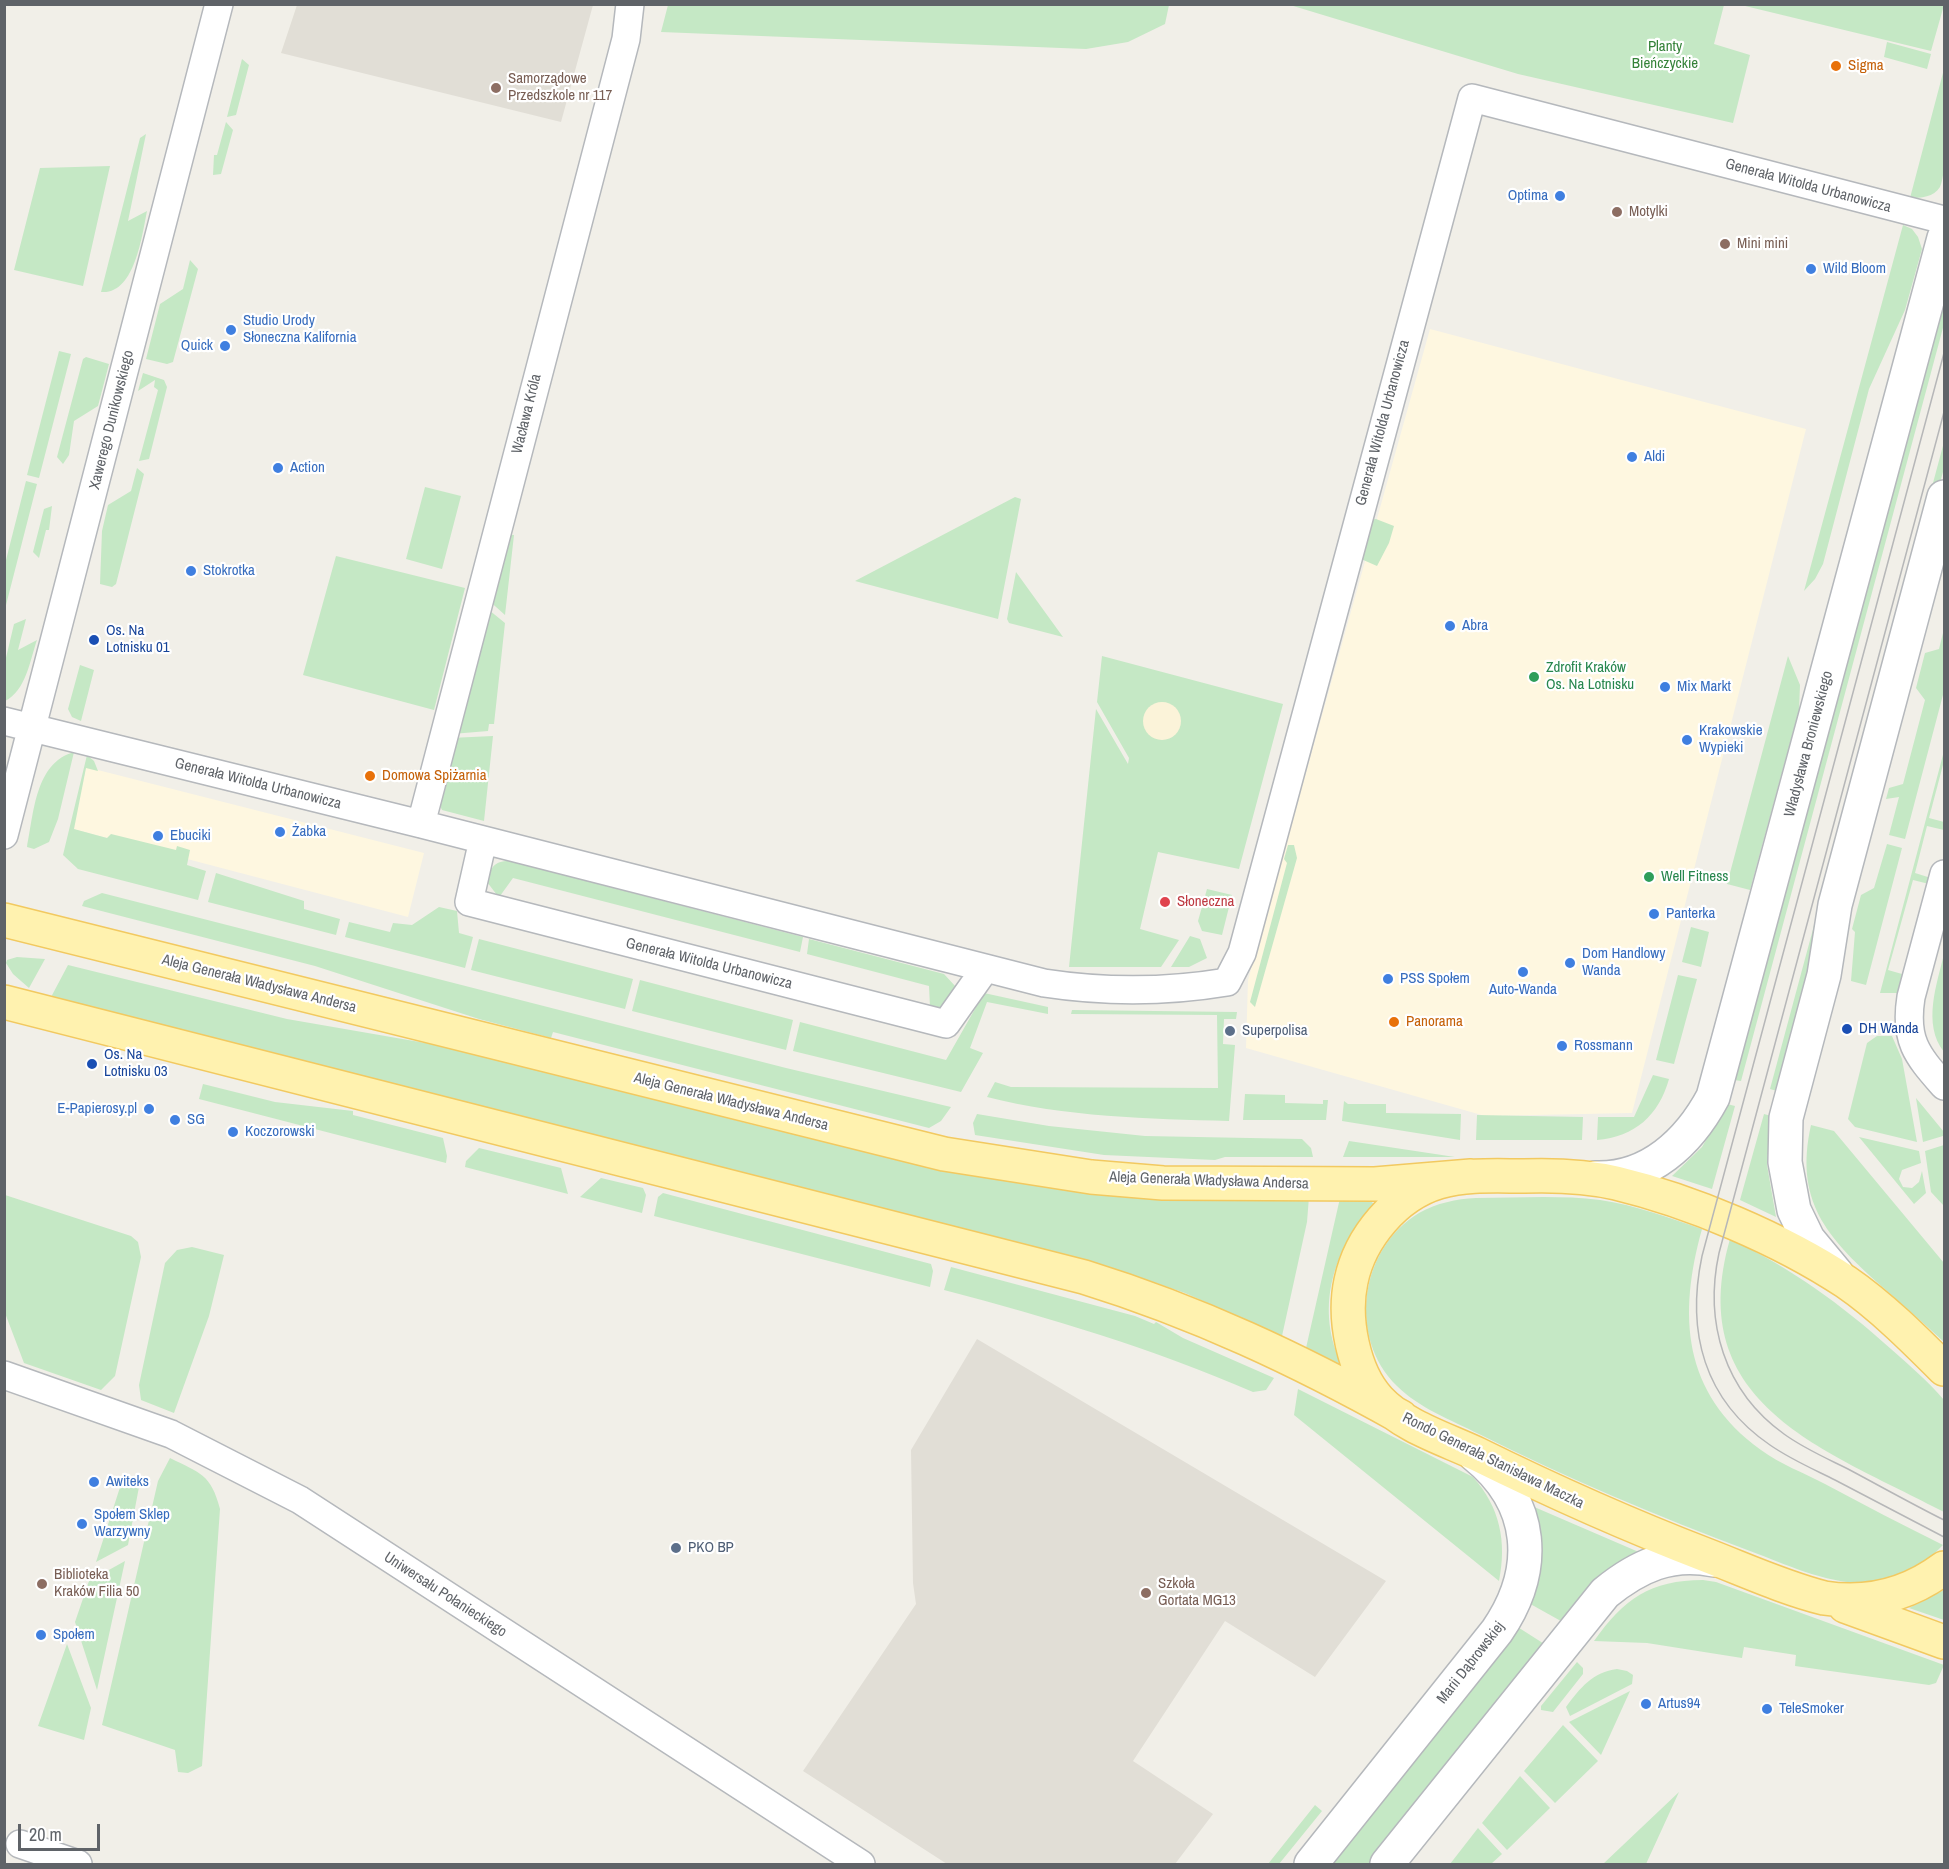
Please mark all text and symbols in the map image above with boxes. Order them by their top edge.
park label: Planty Bieńczyckie [1632,38,1698,73]
place label: Sigma [1848,57,1884,75]
marker: Sigma [1829,59,1843,73]
place label: Samorządowe Przedszkole nr 117 [508,70,612,105]
marker: Samorządowe Przedszkole nr 117 [489,81,503,95]
street label: Generała Witolda Urbanowicza [1723,155,1893,217]
place label: Optima [1508,187,1548,205]
marker: Optima [1553,189,1567,203]
place label: Motylki [1629,203,1668,221]
marker: Motylki [1610,205,1624,219]
place label: Mini mini [1737,235,1788,253]
marker: Mini mini [1718,237,1732,251]
place label: Wild Bloom [1823,260,1886,278]
marker: Wild Bloom [1804,262,1818,276]
place label: Studio Urody Słoneczna Kalifornia [243,312,357,347]
marker: Studio Urody Słoneczna Kalifornia [224,323,238,337]
place label: Quick [181,337,213,355]
street label: Generała Witolda Urbanowicza [1352,338,1414,508]
marker: Quick [218,339,232,353]
street label: Xawerego Dunikowskiego [86,349,138,491]
street label: Wacława Króla [508,372,546,456]
place label: Aldi [1644,448,1665,466]
marker: Aldi [1625,450,1639,464]
place label: Action [290,459,325,477]
marker: Action [271,461,285,475]
place label: Stokrotka [203,562,255,580]
marker: Stokrotka [184,564,198,578]
place label: Abra [1462,617,1488,635]
marker: Abra [1443,619,1457,633]
place label: Os. Na Lotnisku 01 [106,622,170,657]
marker: Os. Na Lotnisku 01 [87,633,101,647]
place label: Zdrofit Kraków Os. Na Lotnisku [1546,659,1634,694]
street label: Władysława Broniewskiego [1781,669,1837,819]
marker: Zdrofit Kraków Os. Na Lotnisku [1527,670,1541,684]
place label: Mix Markt [1677,678,1731,696]
marker: Mix Markt [1658,680,1672,694]
place label: Krakowskie Wypieki [1699,722,1763,757]
marker: Krakowskie Wypieki [1680,733,1694,747]
street label: Generała Witolda Urbanowicza [173,755,343,813]
place label: Domowa Spiżarnia [382,767,487,785]
marker: Domowa Spiżarnia [363,769,377,783]
place label: Żabka [292,823,326,841]
marker: Żabka [273,825,287,839]
place label: Ebuciki [170,827,211,845]
marker: Ebuciki [151,829,165,843]
place label: Well Fitness [1661,868,1728,886]
marker: Well Fitness [1642,870,1656,884]
place label: Słoneczna [1177,893,1234,911]
marker: Słoneczna [1158,895,1172,909]
place label: Panterka [1666,905,1715,923]
marker: Panterka [1647,907,1661,921]
street label: Generała Witolda Urbanowicza [624,935,794,993]
place label: Dom Handlowy Wanda [1582,945,1665,980]
street label: Aleja Generała Władysława Andersa [160,951,358,1017]
marker: Dom Handlowy Wanda [1563,956,1577,970]
marker: Auto-Wanda [1516,965,1530,979]
place label: PSS Społem [1400,970,1470,988]
marker: PSS Społem [1381,972,1395,986]
place label: Auto-Wanda [1489,981,1557,999]
place label: Panorama [1406,1013,1463,1031]
marker: Panorama [1387,1015,1401,1029]
place label: DH Wanda [1859,1020,1919,1038]
place label: Superpolisa [1242,1022,1308,1040]
marker: DH Wanda [1840,1022,1854,1036]
marker: Superpolisa [1223,1024,1237,1038]
place label: Rossmann [1574,1037,1633,1055]
marker: Rossmann [1555,1039,1569,1053]
place label: Os. Na Lotnisku 03 [104,1046,168,1081]
marker: Os. Na Lotnisku 03 [85,1057,99,1071]
street label: Aleja Generała Władysława Andersa [632,1069,830,1135]
place label: E-Papierosy.pl [57,1100,137,1118]
marker: E-Papierosy.pl [142,1102,156,1116]
place label: SG [187,1111,205,1129]
marker: SG [168,1113,182,1127]
place label: Koczorowski [245,1123,315,1141]
marker: Koczorowski [226,1125,240,1139]
street label: Aleja Generała Władysława Andersa [1109,1169,1309,1193]
street label: Rondo Generała Stanisława Maczka [1399,1409,1587,1513]
place label: Awiteks [106,1473,149,1491]
marker: Awiteks [87,1475,101,1489]
place label: Społem Sklep Warzywny [94,1506,170,1541]
marker: Społem Sklep Warzywny [75,1517,89,1531]
place label: PKO BP [688,1539,734,1557]
marker: PKO BP [669,1541,683,1555]
street label: Uniwersału Połanieckiego [380,1549,510,1641]
place label: Biblioteka Kraków Filia 50 [54,1566,139,1601]
place label: Szkoła Gortata MG13 [1158,1575,1236,1610]
marker: Biblioteka Kraków Filia 50 [35,1577,49,1591]
marker: Szkoła Gortata MG13 [1139,1586,1153,1600]
street label: Marii Dąbrowskiej [1433,1618,1509,1708]
place label: Społem [53,1626,95,1644]
marker: Społem [34,1628,48,1642]
place label: Artus94 [1658,1695,1700,1713]
marker: Artus94 [1639,1697,1653,1711]
place label: TeleSmoker [1779,1700,1844,1718]
marker: TeleSmoker [1760,1702,1774,1716]
scale bar [21,1812,104,1850]
text: 20 m [29,1822,62,1847]

